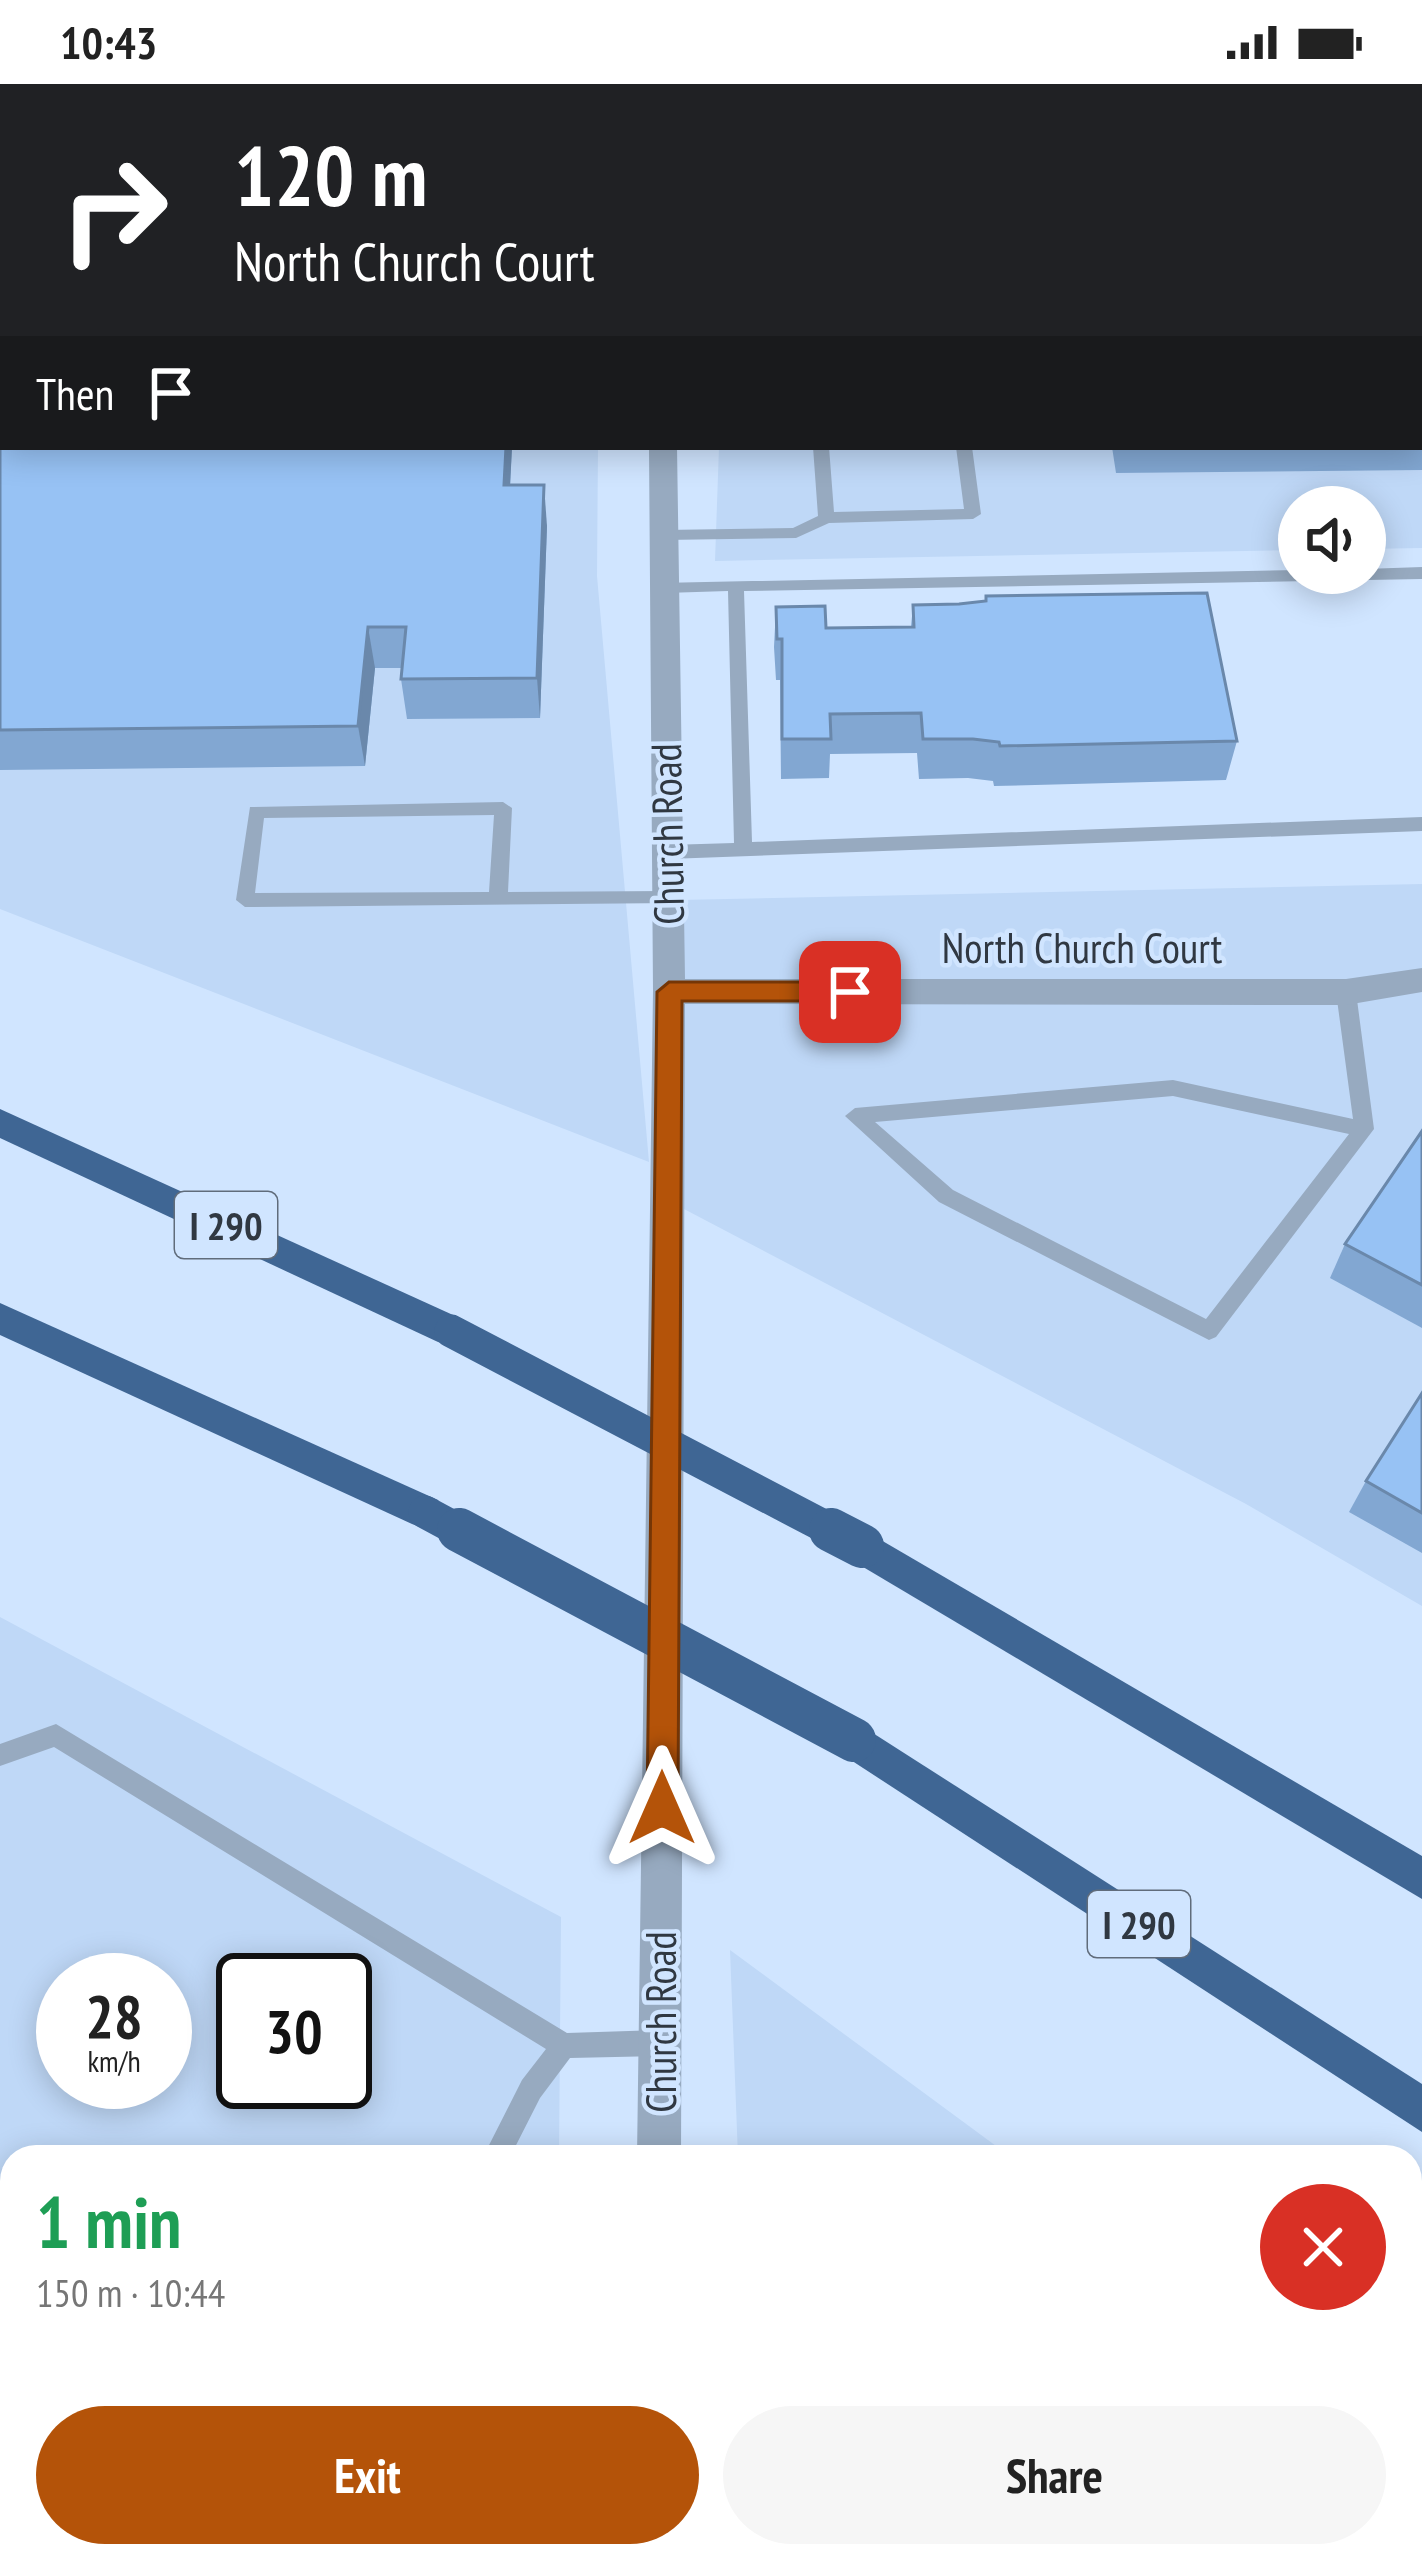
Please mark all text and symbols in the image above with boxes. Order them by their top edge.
text: 10:43 [60,13,157,71]
text: 120 m [234,120,427,229]
icon: right [36,132,192,288]
text: North Church Court [234,226,595,296]
icon: arrive [138,360,204,426]
text: Then [36,364,114,422]
map controls [1278,486,1386,594]
button: sound [1278,486,1386,594]
street label: Church Road [638,743,696,925]
street label: North Church Court [942,920,1223,975]
pin [799,941,901,1043]
icon: arrive [817,959,883,1025]
road number: I 290 [175,1192,277,1258]
position arrow [599,1745,725,1871]
road number: I 290 [1088,1891,1190,1957]
street label: Church Road [633,1931,688,2113]
speed limit sign: 30 [216,1953,372,2109]
text: 28 [85,1977,143,2055]
text: km/h [87,2041,141,2080]
text: 1 min [36,2175,181,2268]
button: close [1260,2184,1386,2310]
text: 150 m · 10:44 [36,2267,225,2318]
button: Exit [36,2406,699,2544]
button: Share [723,2406,1386,2544]

